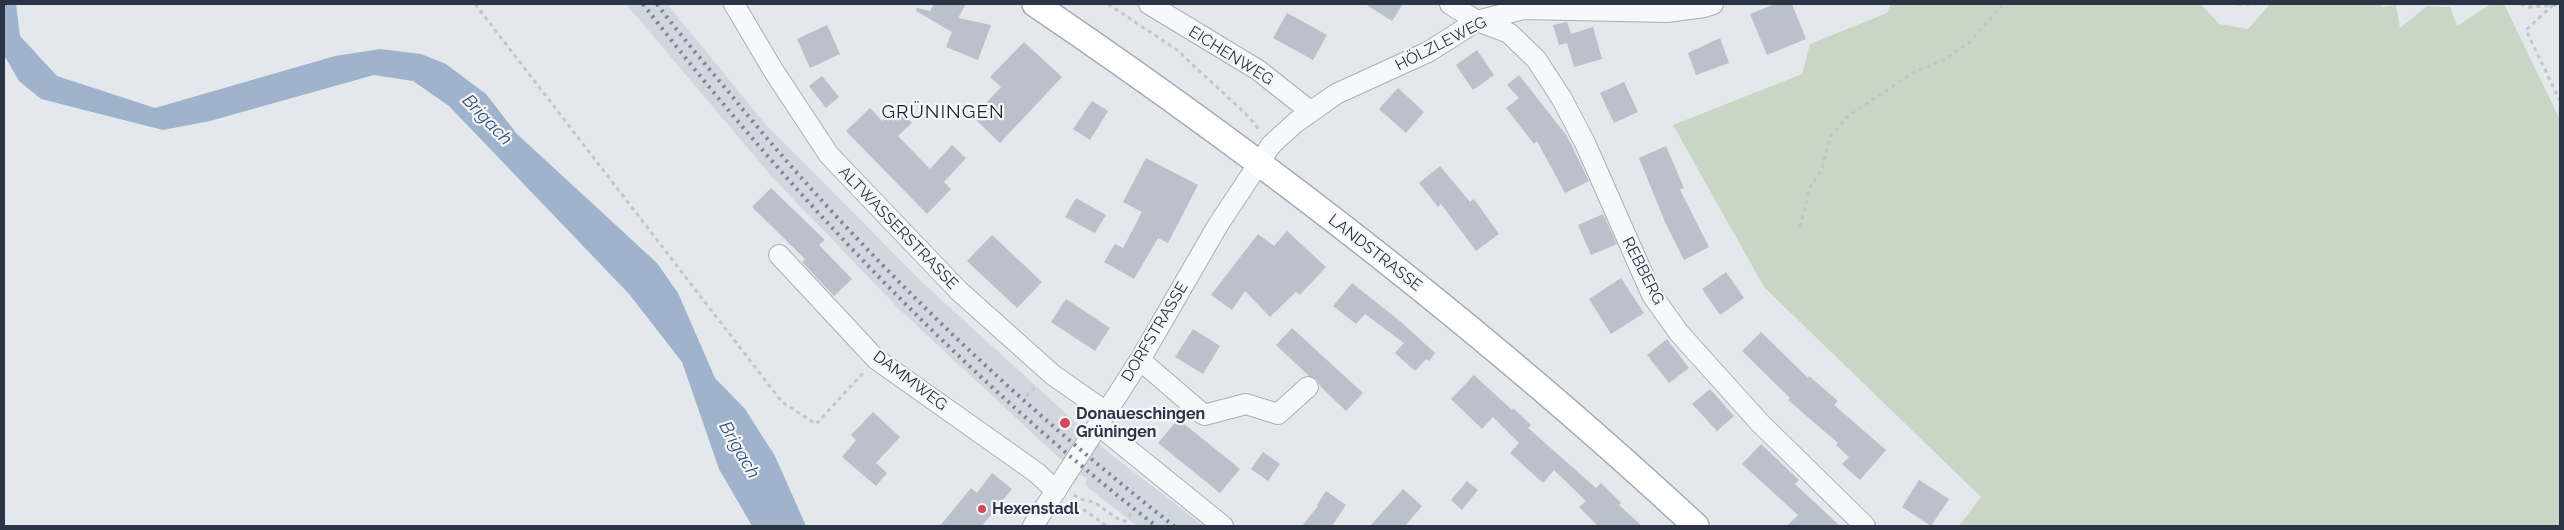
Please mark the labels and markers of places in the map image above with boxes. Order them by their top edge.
place label: Donaueschingen Grüningen [1076,404,1205,442]
marker: Donaueschingen Grüningen [1058,416,1072,430]
place label: Hexenstadl [992,499,1079,519]
marker: Hexenstadl [976,503,988,515]

